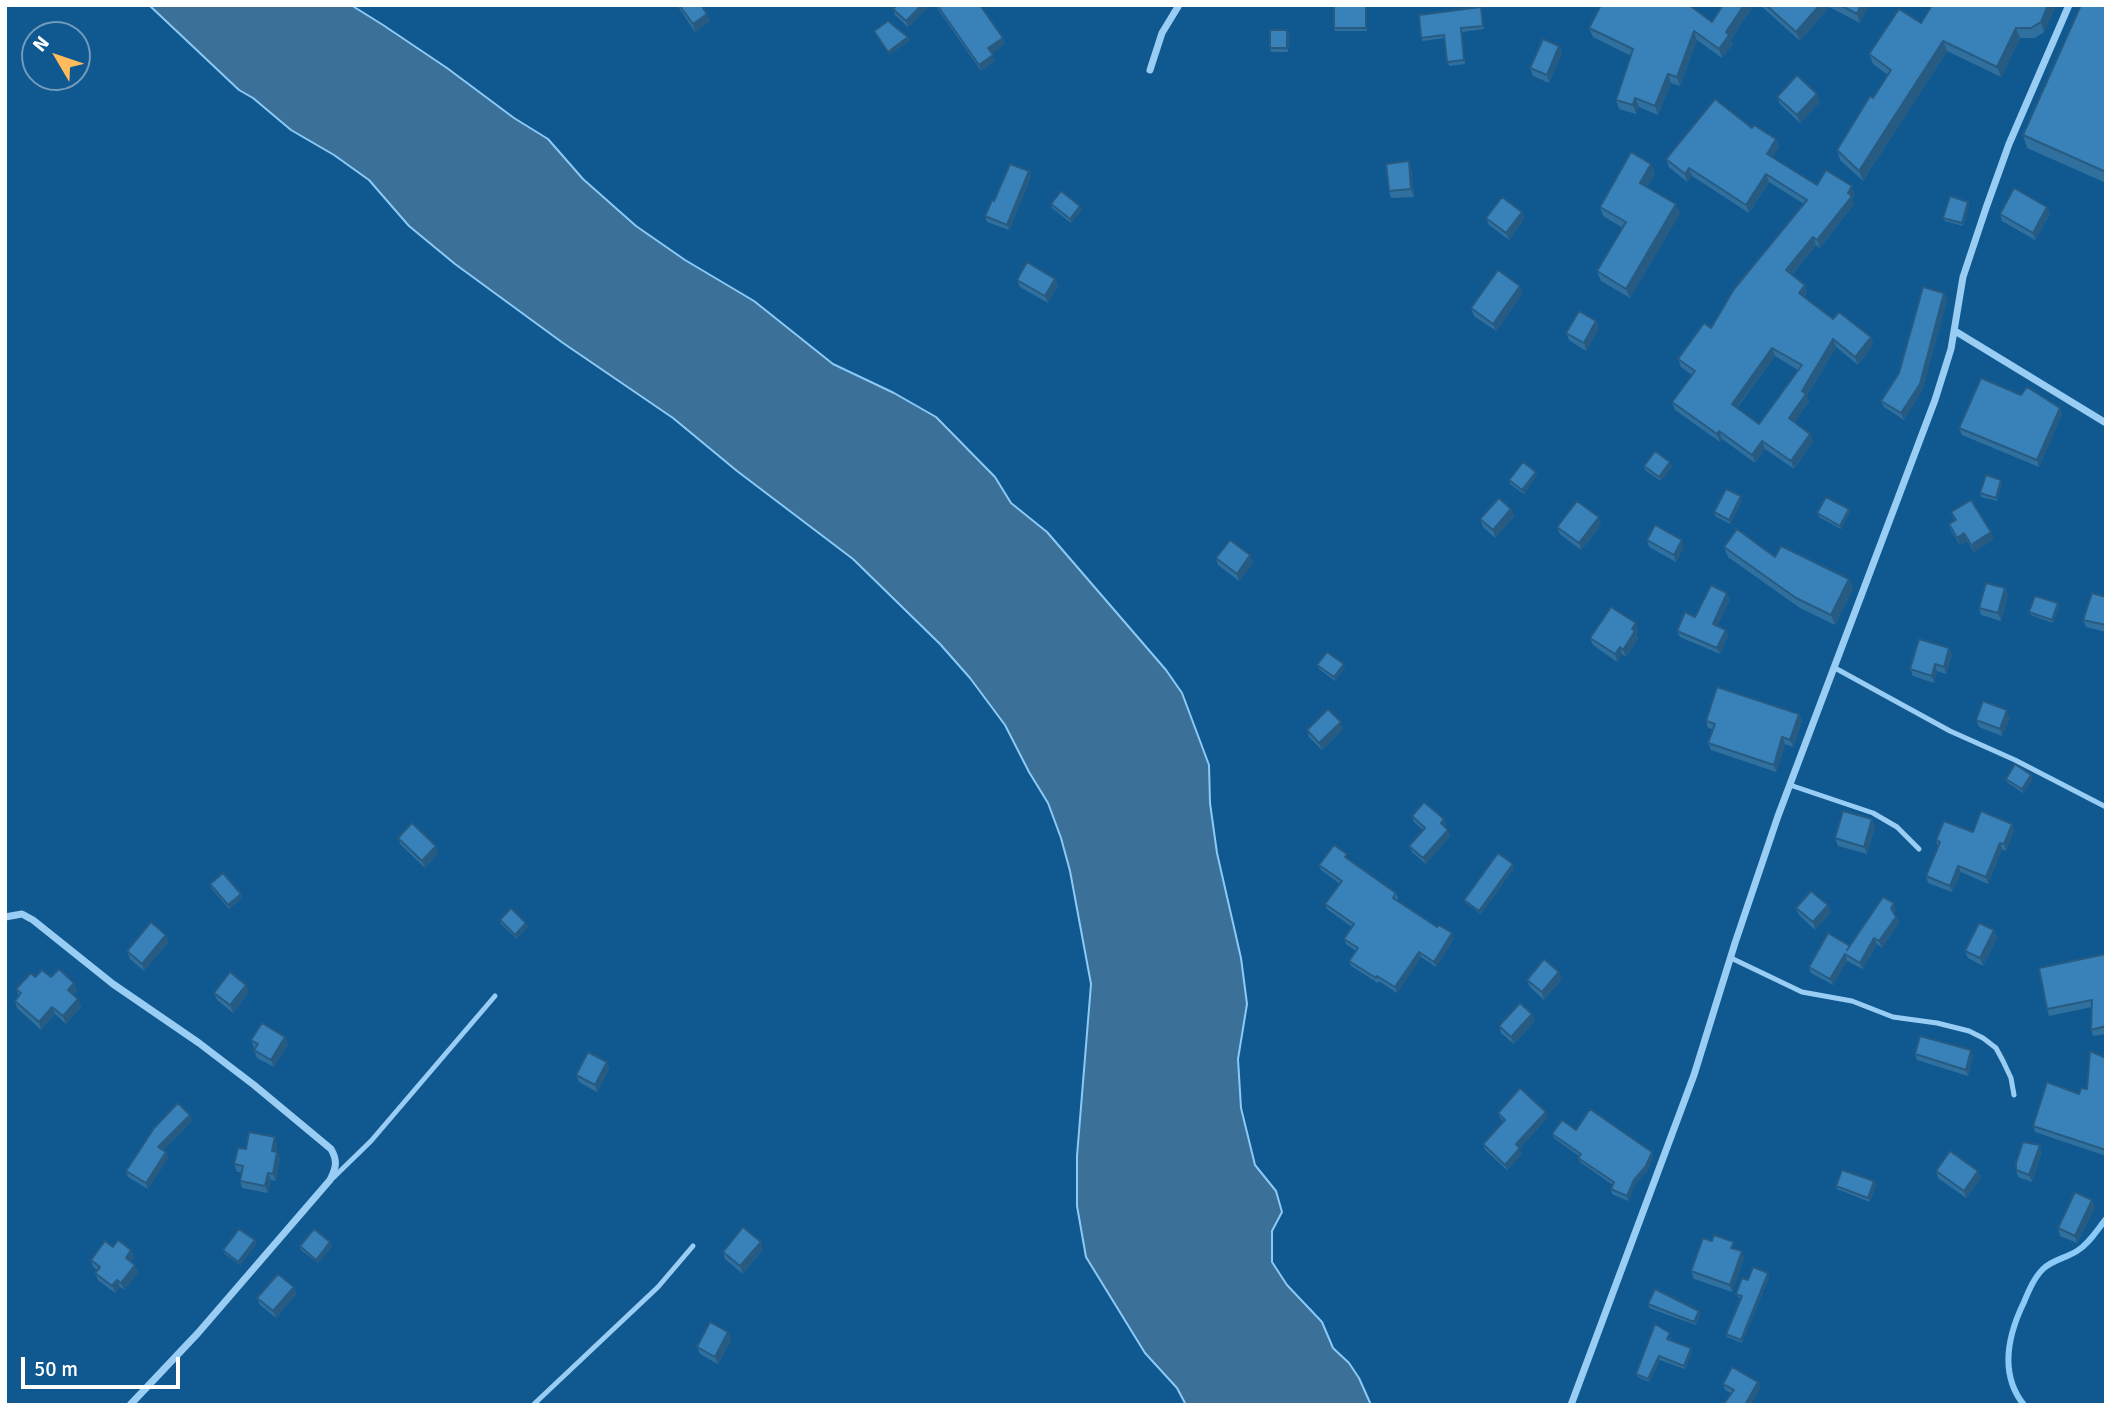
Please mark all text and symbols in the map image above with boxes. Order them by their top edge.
north arrow [21,21,91,91]
text: N [28,31,55,57]
scale bar [24,1344,184,1388]
text: 50 m [34,1356,78,1382]

